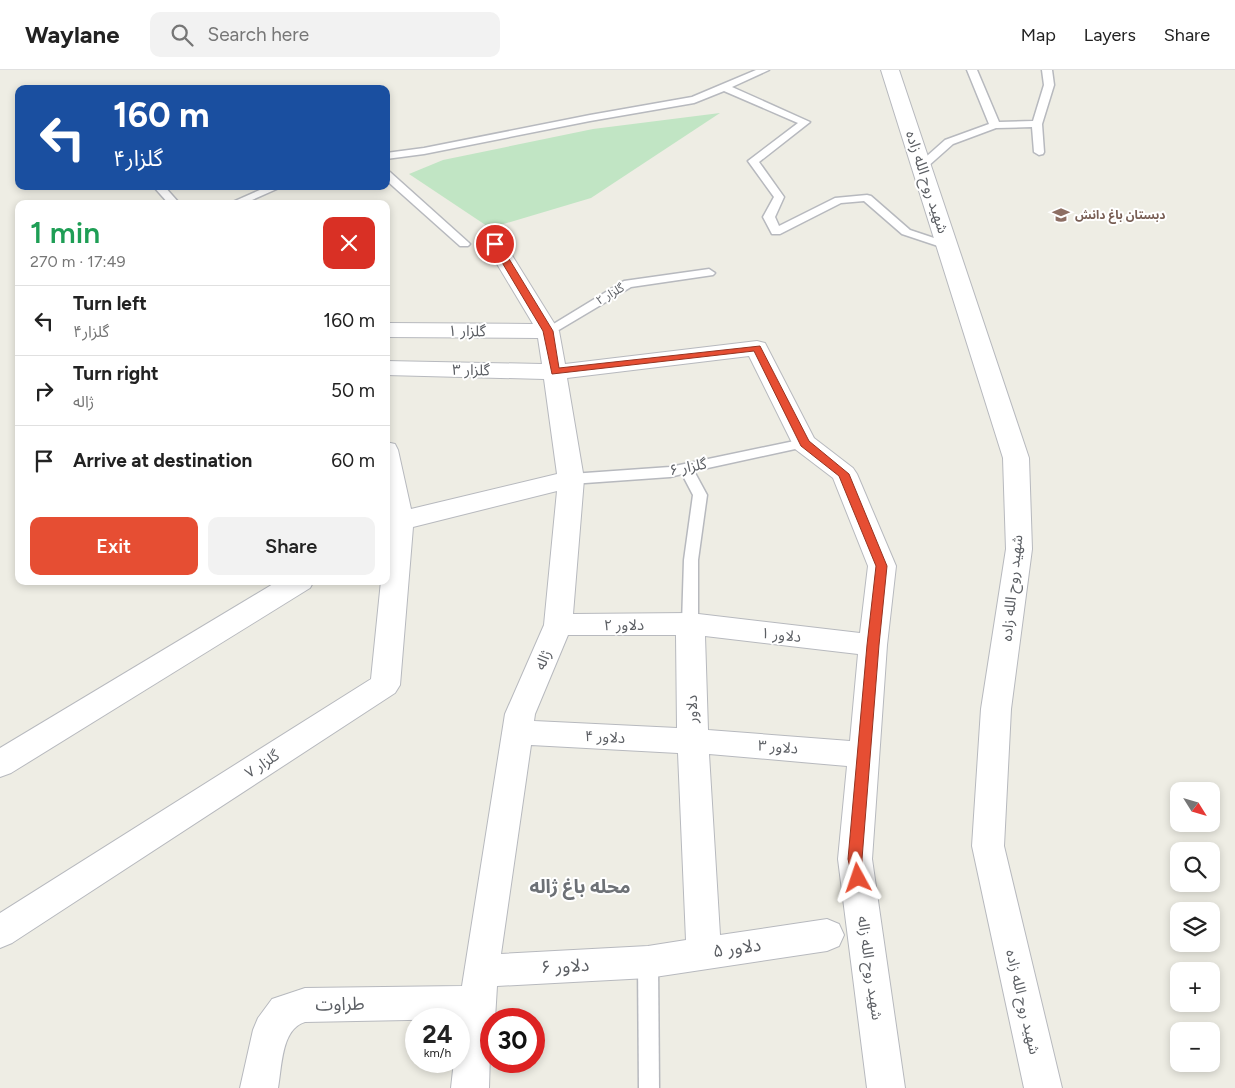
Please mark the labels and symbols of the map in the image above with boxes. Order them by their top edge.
street label: شهید روح الله زاده [899,128,952,237]
school or university icon: دبستان باغ دانش [1051,205,1071,225]
place label: دبستان باغ دانش [1075,208,1166,224]
pin [474,223,516,265]
street label: گلزار ۲ [593,280,627,308]
street label: گلزار ۱ [448,322,487,340]
street label: گلزار ۳ [452,361,491,379]
street label: گلزار ۶ [668,454,709,479]
street label: شهید روح الله زاده [997,534,1030,642]
street label: دلاور ۲ [604,616,644,634]
street label: دلاور ۱ [760,624,802,646]
street label: ژاله [531,647,555,673]
street label: دلاور [683,695,701,724]
street label: دلاور ۴ [584,727,626,747]
street label: دلاور ۳ [757,736,799,758]
street label: گلزار ۷ [241,746,283,782]
north arrow [1170,782,1220,832]
position arrow [831,851,883,903]
district label: محله باغ ژاله [529,875,631,900]
street label: شهید روح الله زاله [851,915,886,1022]
street label: دلاور ۵ [711,934,763,962]
street label: شهید روح الله زاده [999,948,1044,1057]
street label: دلاور ۶ [540,954,590,978]
street label: طراوت [315,993,365,1015]
speed limit sign: 30 [480,1008,545,1073]

